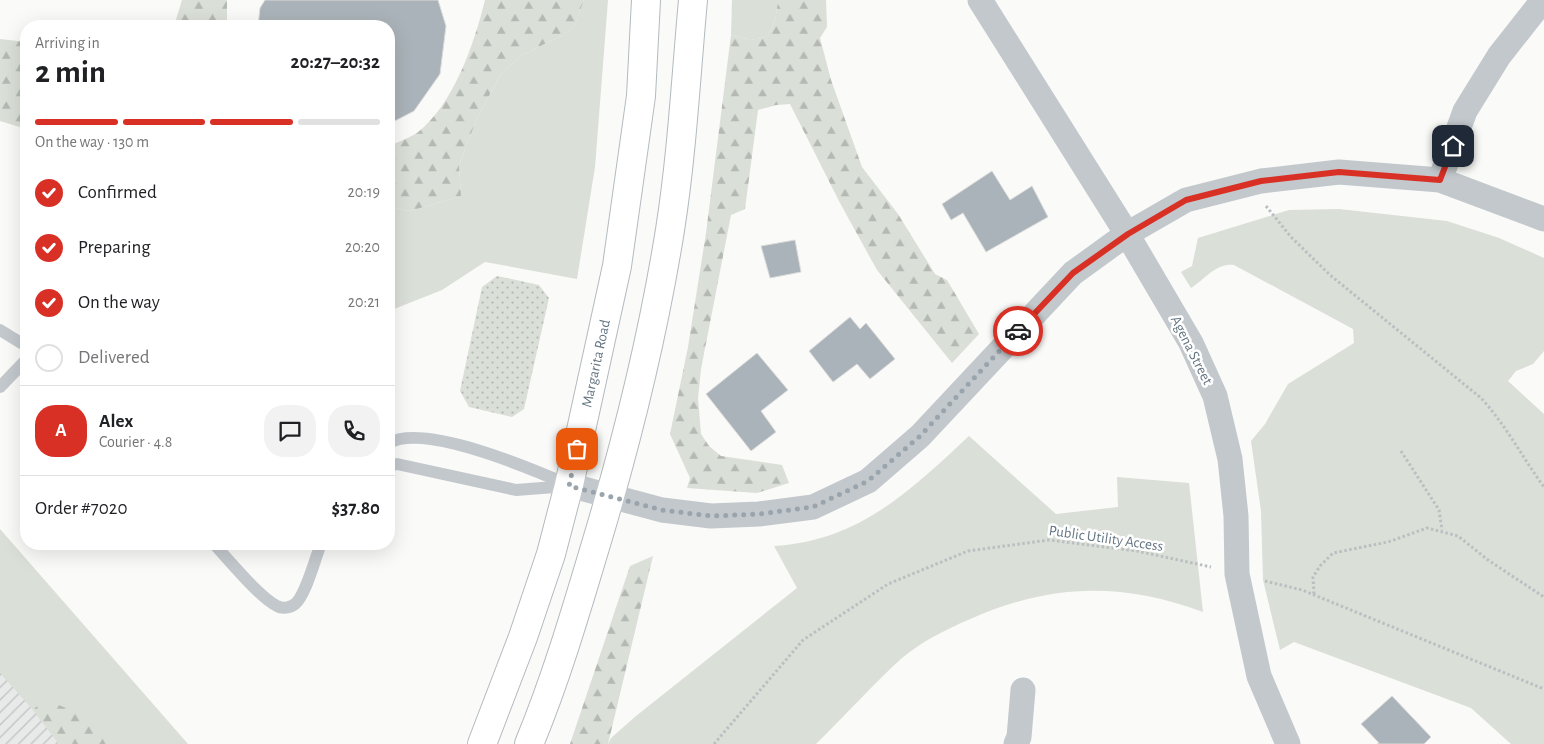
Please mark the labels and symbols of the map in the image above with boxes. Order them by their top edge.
pin [1432,125,1474,167]
courier [993,306,1043,356]
street label: Agena Street [1168,313,1215,387]
street label: Margarita Road [579,318,613,409]
pin [556,428,598,470]
street label: Public Utility Access [1048,523,1164,554]

